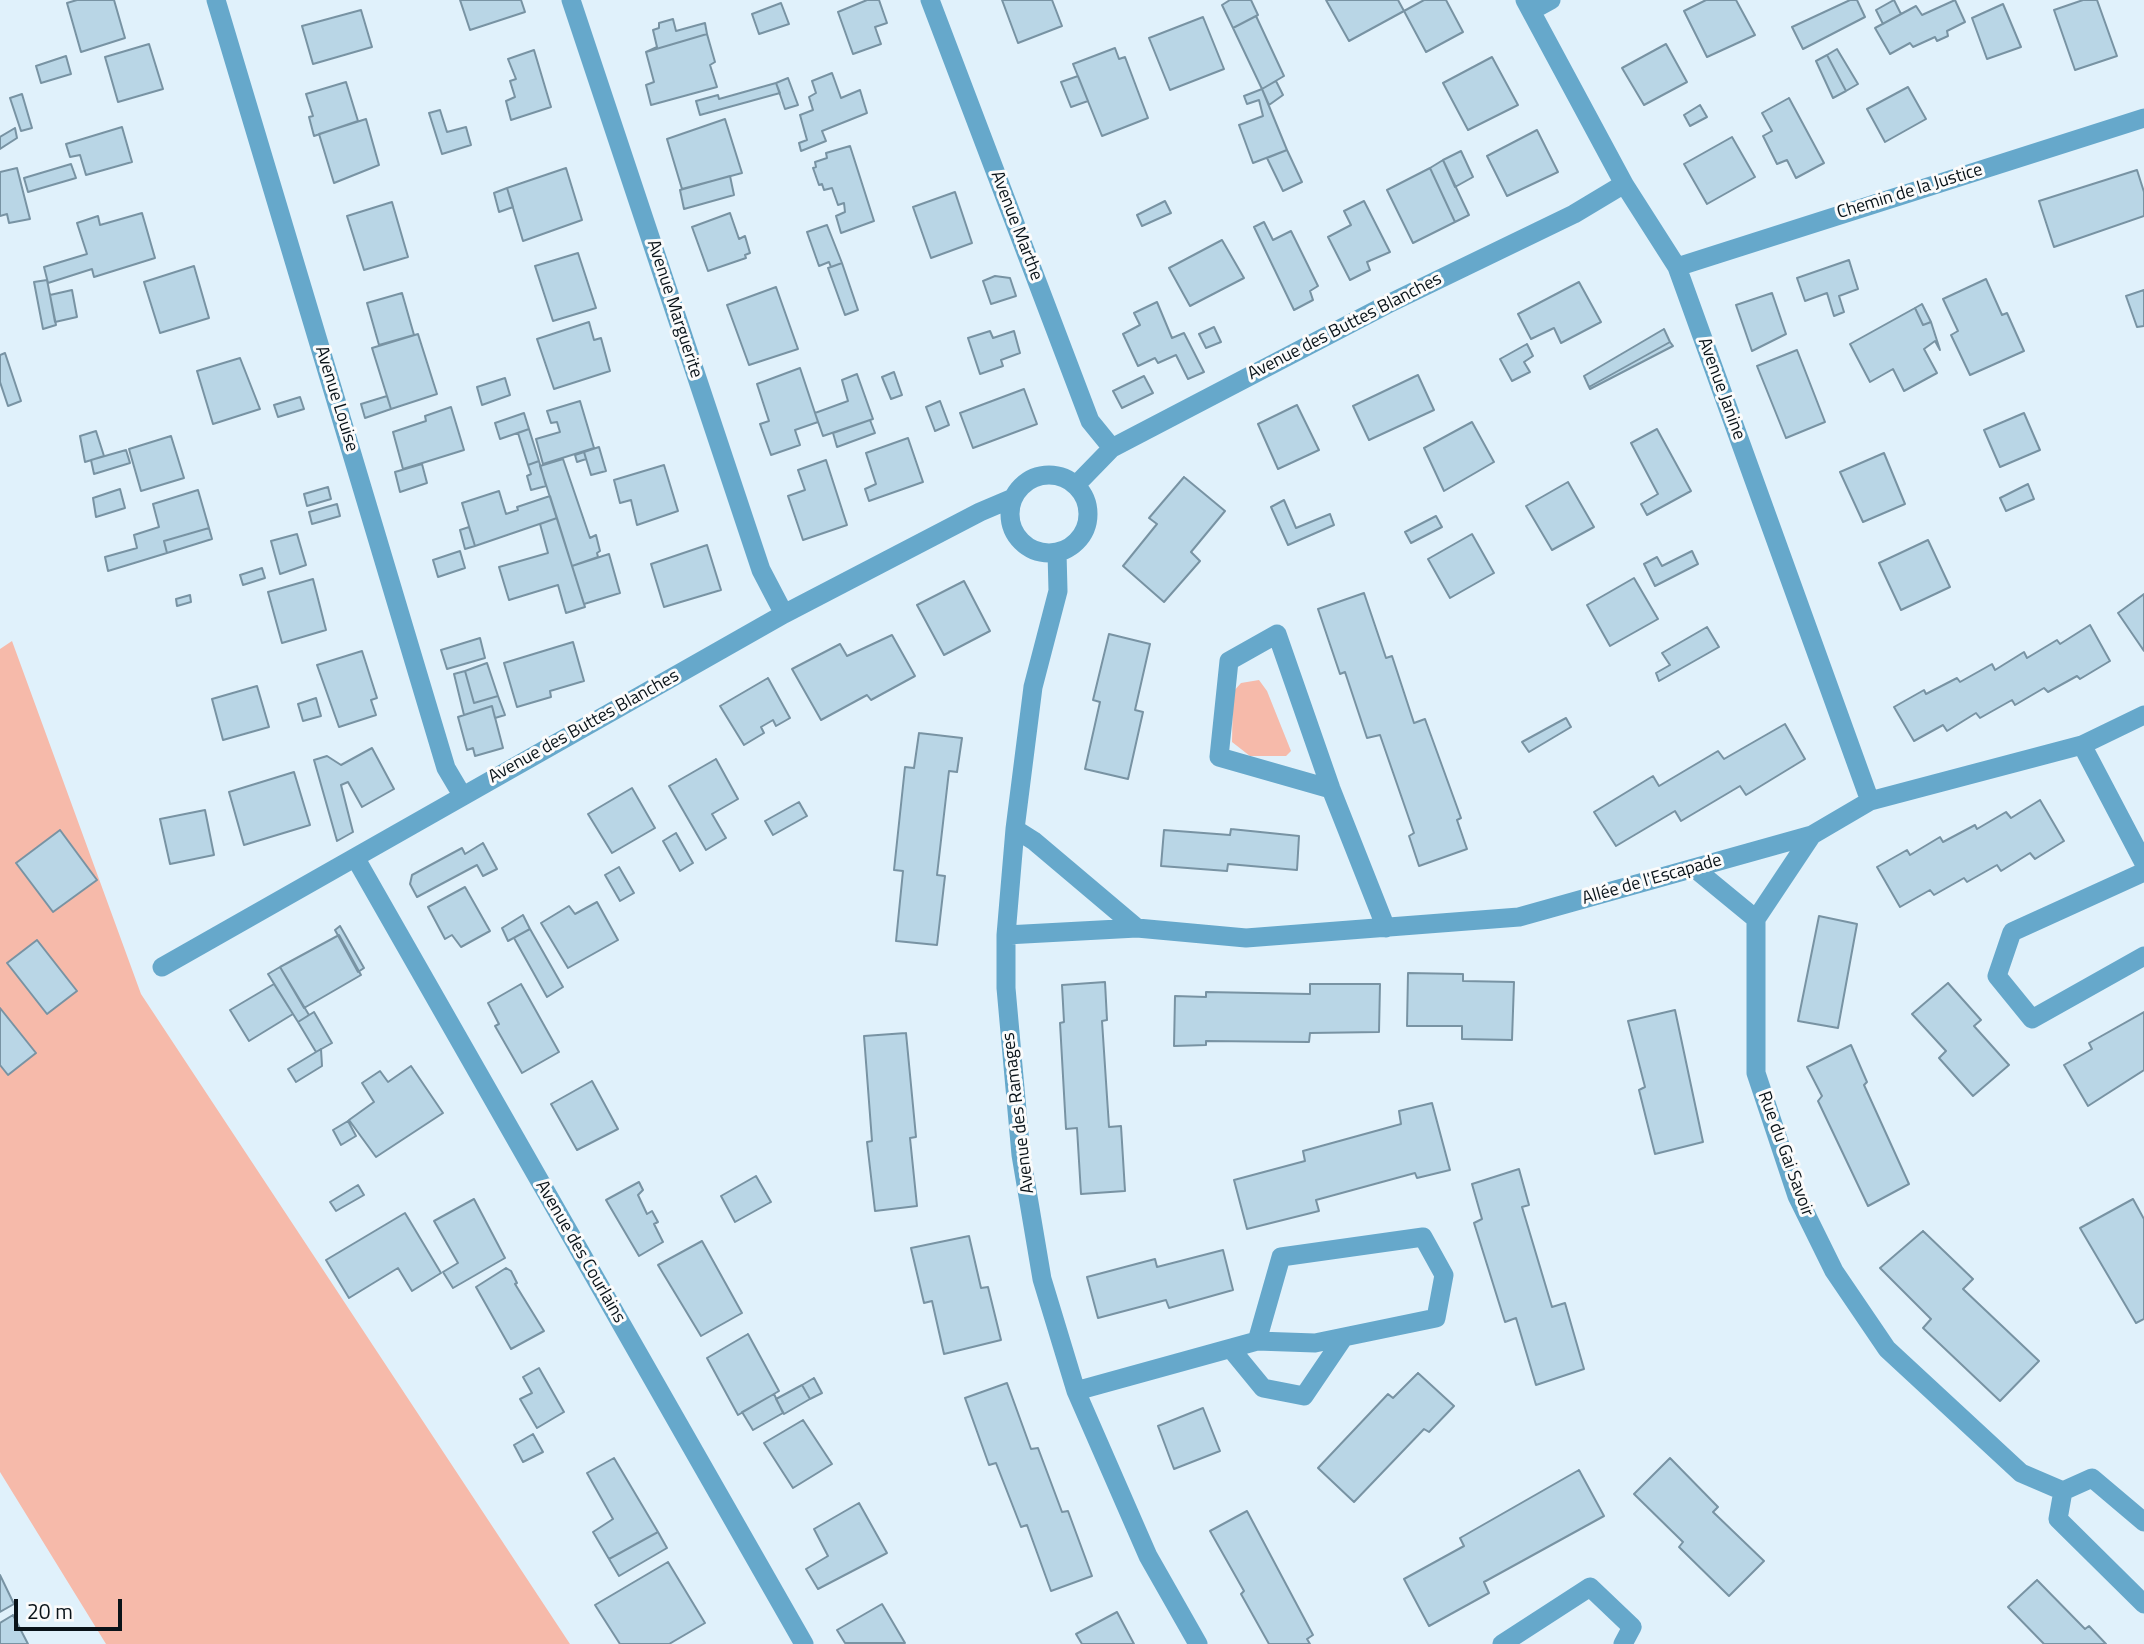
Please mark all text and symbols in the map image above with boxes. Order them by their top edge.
street label: Chemin de la Justice [1835,160,1985,224]
street label: Avenue Marthe [985,168,1047,284]
street label: Avenue Marguerite [641,237,707,381]
street label: Avenue des Buttes Blanches [1244,269,1446,385]
street label: Avenue Janine [1693,335,1749,443]
street label: Avenue Louise [310,344,362,454]
street label: Avenue des Buttes Blanches [485,665,683,789]
street label: Allée de l'Escapade [1580,850,1724,910]
street label: Avenue des Ramages [998,1031,1040,1195]
street label: Rue du Gai Savoir [1752,1089,1818,1219]
street label: Avenue des Courlains [530,1177,630,1327]
scale bar [18,1584,126,1628]
text: 20 m [27,1595,73,1627]

